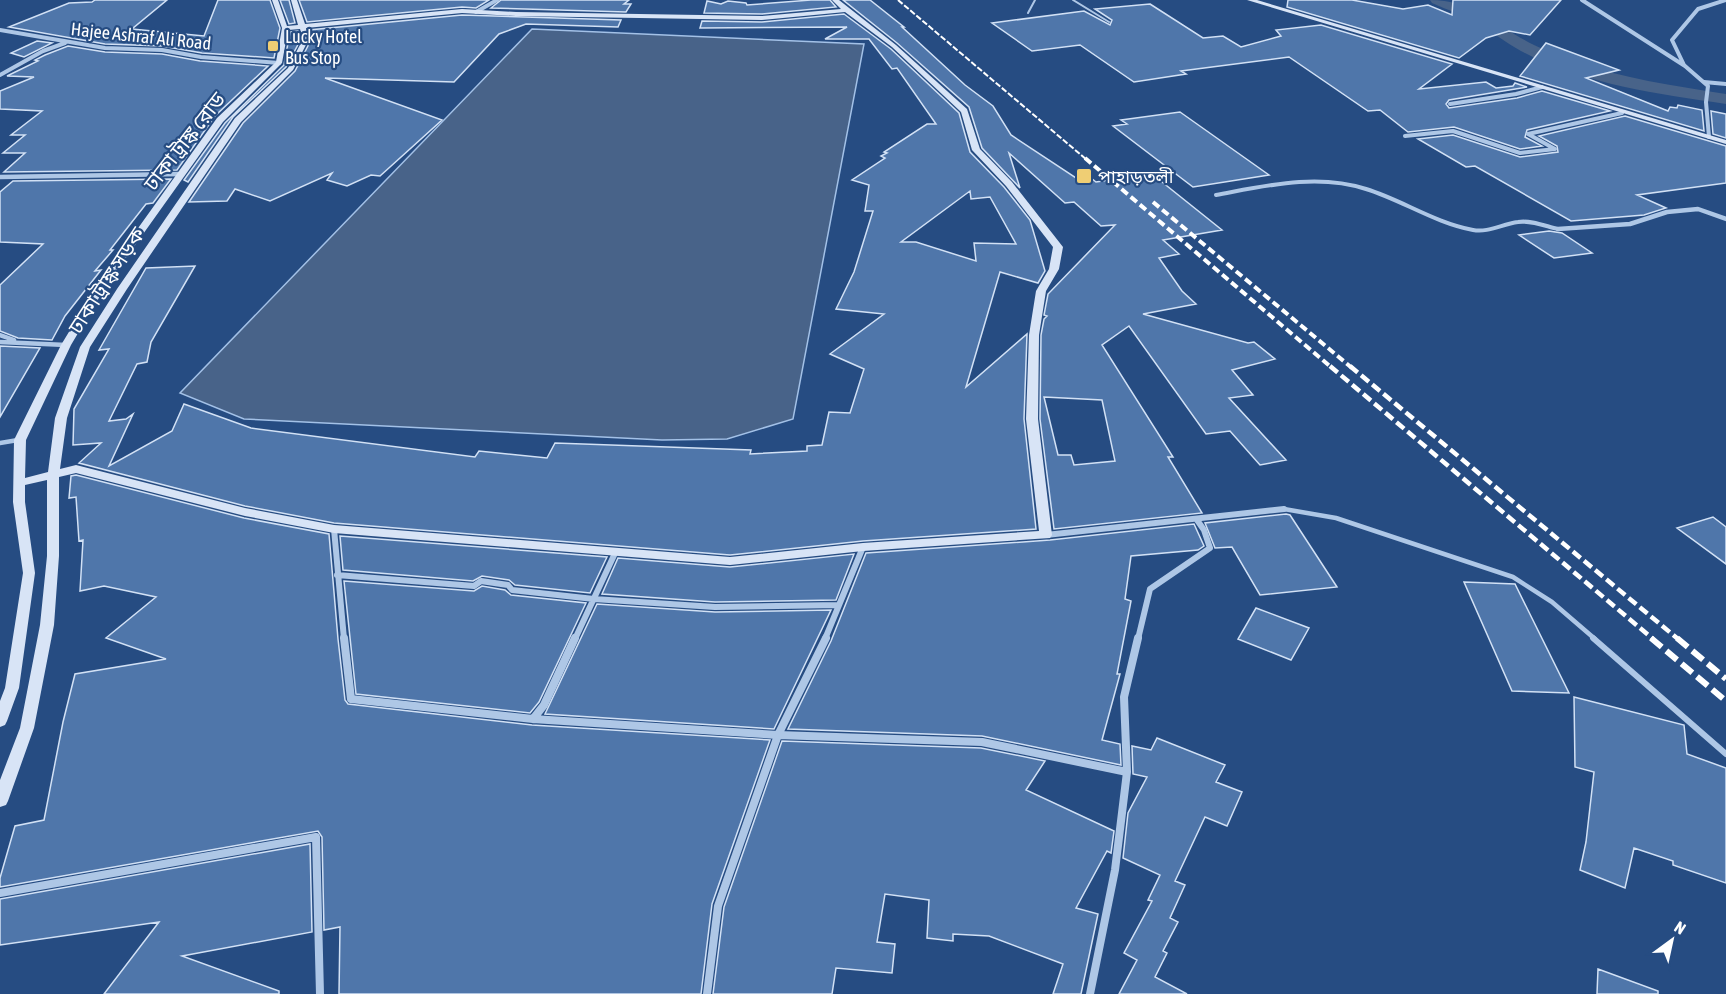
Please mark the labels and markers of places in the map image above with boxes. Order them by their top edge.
place label: Lucky Hotel Bus Stop [285,26,362,68]
marker: Lucky Hotel Bus Stop [266,39,280,53]
place label: পাহাড়তলী [1098,166,1174,187]
marker: পাহাড়তলী [1075,167,1093,185]

